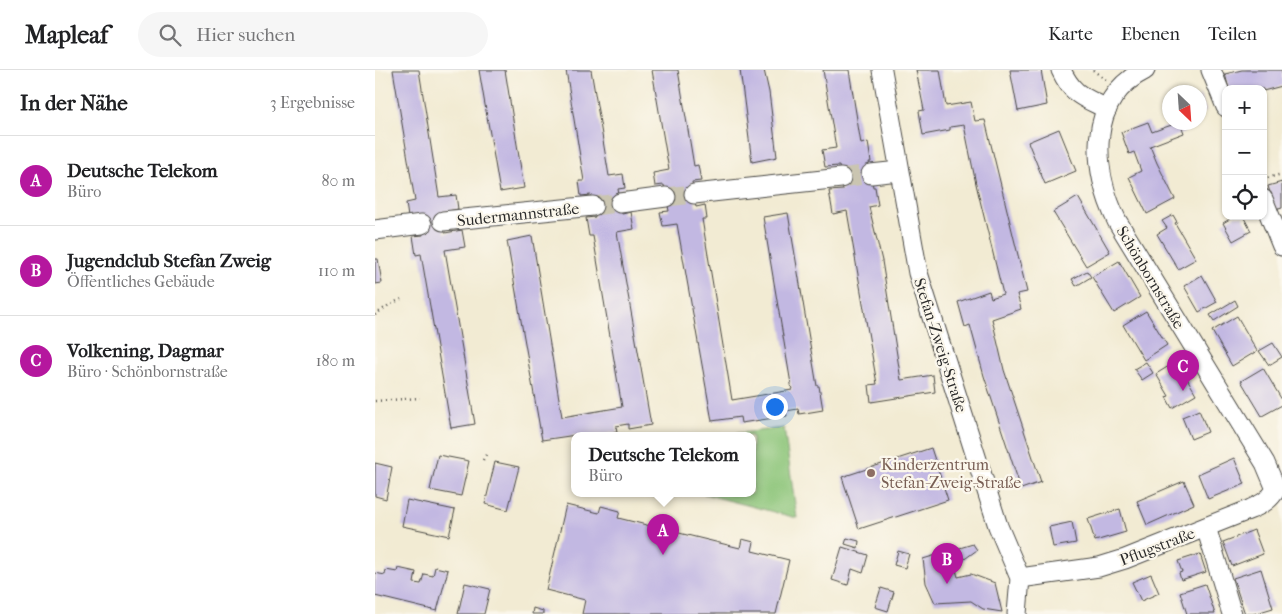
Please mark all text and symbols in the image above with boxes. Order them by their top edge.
search box [138,12,488,57]
text: Mapleaf [25,21,108,49]
icon: search [156,21,184,49]
text: Hier suchen [196,24,295,46]
text: Karte [1048,24,1093,45]
text: Ebenen [1121,24,1180,45]
text: Teilen [1208,24,1257,45]
north arrow [1162,85,1207,130]
map controls [1222,85,1267,220]
button: + [1222,85,1267,130]
text: In der Nähe [20,91,128,115]
text: 3 Ergebnisse [270,93,355,112]
button: − [1222,130,1267,175]
text: Deutsche Telekom [67,160,217,182]
text: A [31,171,41,190]
text: 80 m [321,171,355,190]
button: locate [1222,175,1267,220]
text: Büro [67,182,101,201]
street label: Sudermannstraße [456,199,580,230]
street label: Schönbornstraße [1112,222,1189,332]
text: Jugendclub Stefan Zweig [67,250,271,272]
text: B [31,261,41,280]
text: 110 m [318,261,355,280]
text: Öffentliches Gebäude [67,272,215,291]
street label: Stefan-Zweig-Straße [910,276,971,415]
text: Volkening, Dagmar [67,340,224,362]
pin: C [1167,350,1199,391]
text: C [31,351,41,370]
text: 180 m [316,351,355,370]
text: Büro · Schönbornstraße [67,362,228,381]
your location [762,394,788,420]
popup [571,432,756,497]
text: Deutsche Telekom [588,444,739,466]
place label: Kinderzentrum Stefan-Zweig-Straße [881,455,1021,492]
text: Büro [588,466,623,485]
marker: Kinderzentrum Stefan-Zweig-Straße [865,467,877,479]
pin: A [647,514,679,555]
street label: Pflugstraße [1117,523,1197,569]
pin: B [931,543,963,584]

